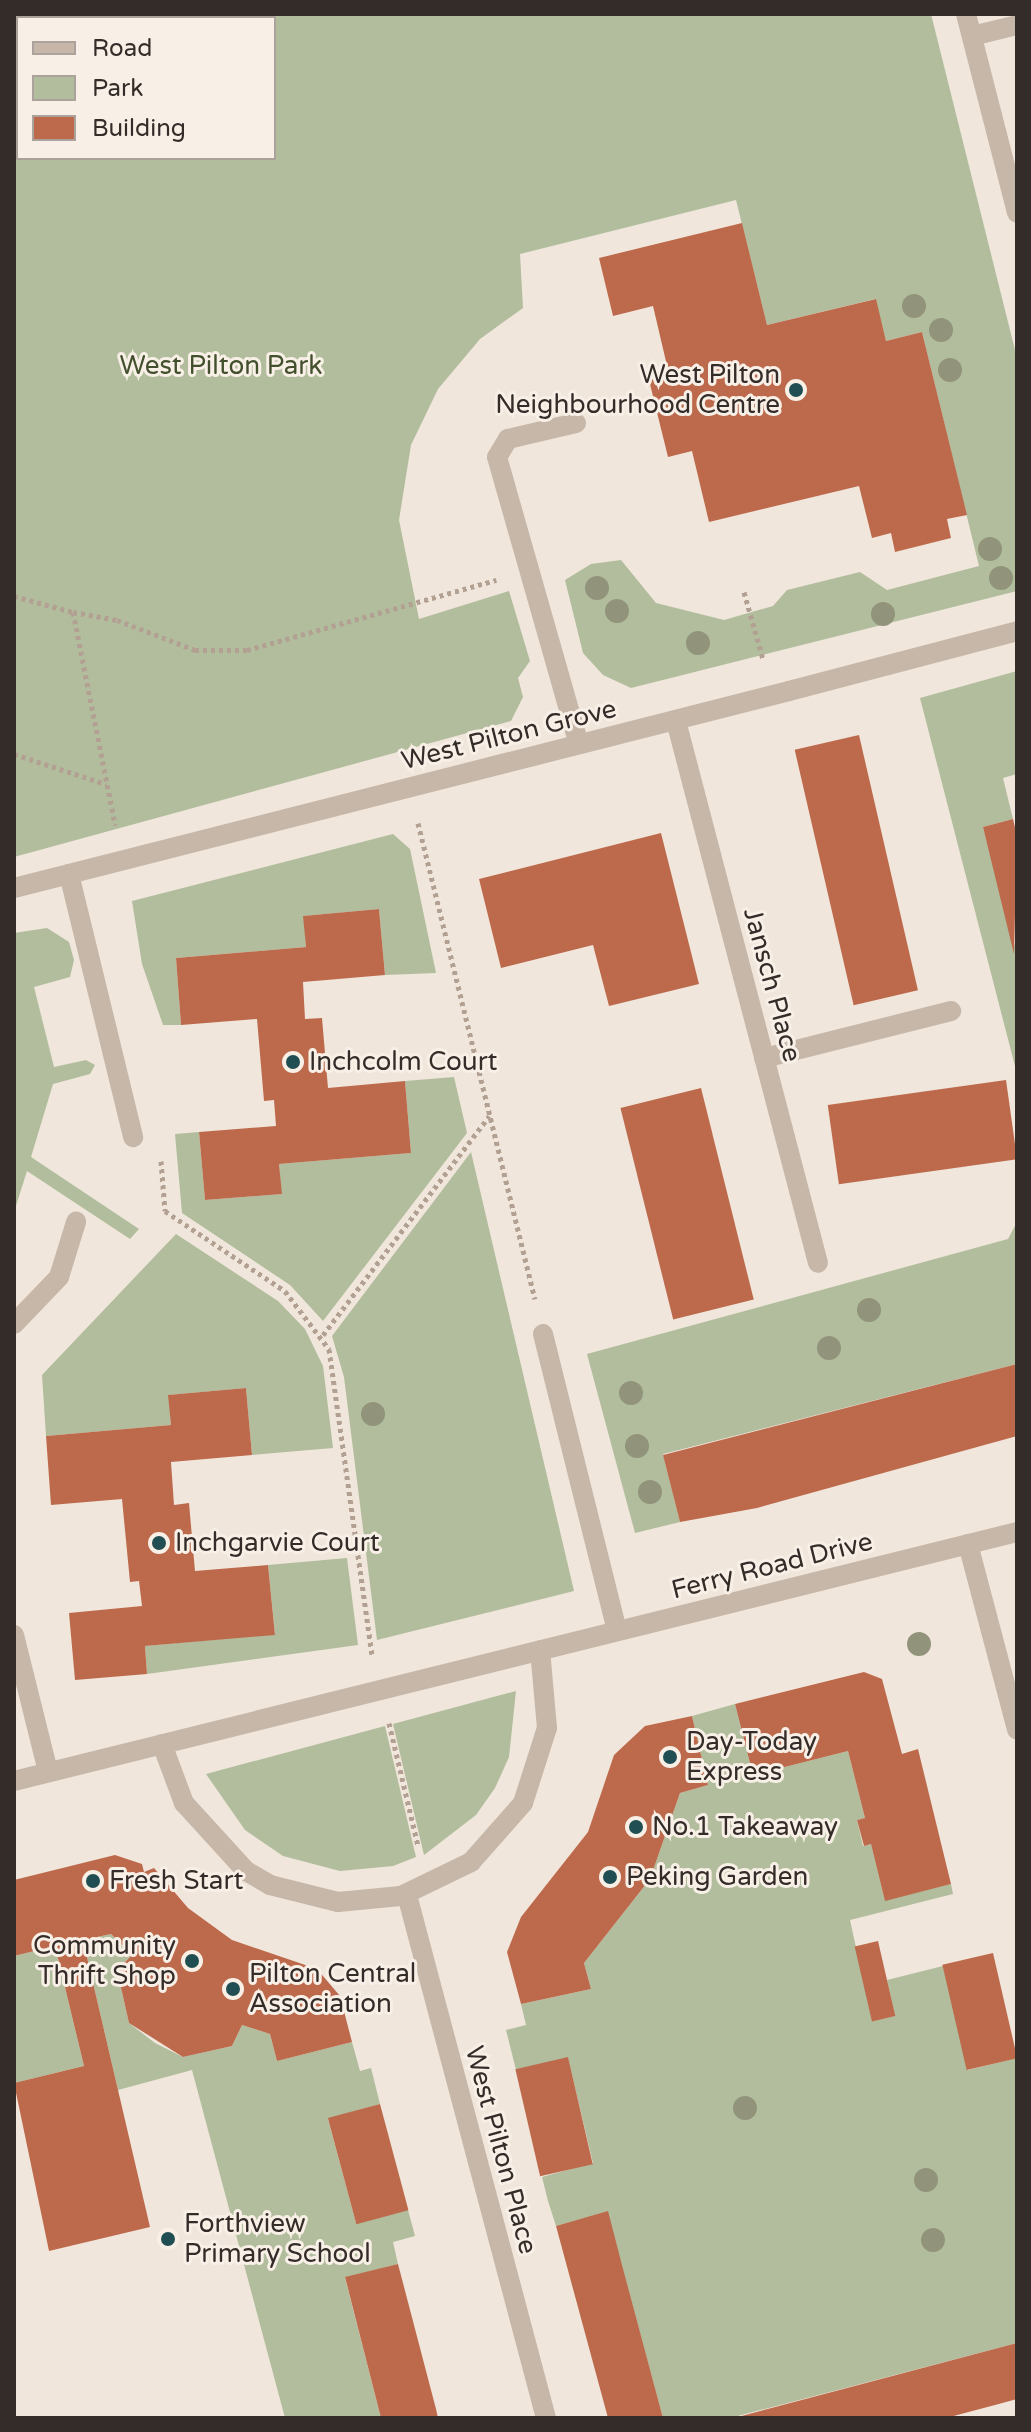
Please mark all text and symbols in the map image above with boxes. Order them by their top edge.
legend [16,16,276,160]
text: Road [92,34,152,63]
text: Park [92,74,143,103]
text: Building [92,114,186,143]
park label: West Pilton Park [120,350,322,382]
place label: West Pilton Neighbourhood Centre [495,359,780,420]
marker: West Pilton Neighbourhood Centre [787,381,805,399]
street label: West Pilton Grove [398,693,620,777]
street label: Jansch Place [736,904,808,1066]
place label: Inchcolm Court [309,1046,498,1078]
marker: Inchcolm Court [284,1053,302,1071]
street label: Ferry Road Drive [668,1526,876,1606]
place label: Inchgarvie Court [175,1527,380,1559]
marker: Inchgarvie Court [150,1534,168,1552]
place label: Day-Today Express [686,1726,817,1788]
marker: Day-Today Express [661,1748,679,1766]
place label: No.1 Takeaway [652,1811,838,1843]
marker: No.1 Takeaway [627,1818,645,1836]
place label: Peking Garden [626,1861,808,1893]
place label: Fresh Start [109,1865,243,1897]
marker: Peking Garden [601,1868,619,1886]
marker: Fresh Start [84,1872,102,1890]
place label: Community Thrift Shop [33,1930,176,1992]
marker: Community Thrift Shop [183,1952,201,1970]
place label: Pilton Central Association [249,1958,416,2020]
marker: Pilton Central Association [224,1980,242,1998]
street label: West Pilton Place [458,2043,544,2257]
place label: Forthview Primary School [184,2208,371,2270]
marker: Forthview Primary School [159,2230,177,2248]

